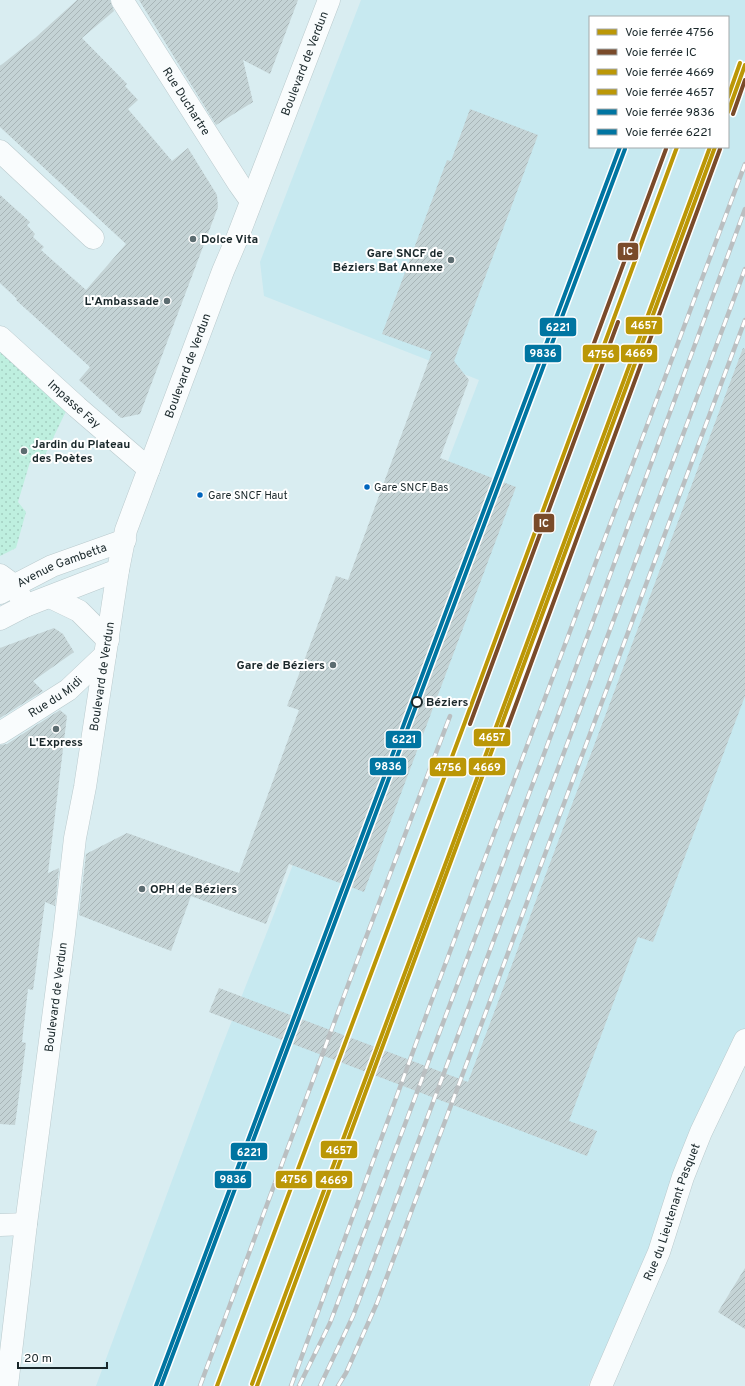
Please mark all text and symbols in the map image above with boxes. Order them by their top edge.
street label: Boulevard de Verdun [278,9,333,118]
legend [589,16,729,148]
text: Voie ferrée 4756 [625,25,714,41]
text: Voie ferrée IC [625,45,697,61]
street label: Rue Duchartre [158,65,213,139]
text: Voie ferrée 4669 [625,65,714,81]
text: Voie ferrée 4657 [625,85,714,101]
text: Voie ferrée 9836 [625,105,715,121]
text: Voie ferrée 6221 [625,125,712,141]
place label: Dolce Vita [201,232,258,248]
marker: Dolce Vita [188,234,198,244]
line badge: IC [617,242,639,261]
text: IC [623,245,633,259]
place label: Gare SNCF de Béziers Bat Annexe [333,246,443,276]
marker: Gare SNCF de Béziers Bat Annexe [446,255,456,265]
place label: L'Ambassade [84,294,159,310]
marker: L'Ambassade [162,296,172,306]
street label: Boulevard de Verdun [162,311,215,421]
line badge: 4657 [625,316,663,335]
line badge: 6221 [539,317,577,337]
text: 4657 [631,319,657,333]
text: 6221 [546,321,570,335]
line badge: 9836 [524,344,562,363]
line badge: 4756 [582,344,620,363]
line badge: 4669 [620,344,658,363]
text: 9836 [529,347,557,361]
text: 4669 [625,347,653,361]
text: 4756 [588,348,614,362]
street label: Impasse Fay [44,377,103,433]
place label: Jardin du Plateau des Poètes [32,437,130,467]
marker: Jardin du Plateau des Poètes [19,446,29,456]
place label: Gare SNCF Bas [374,481,448,495]
marker: Gare SNCF Bas [362,482,372,492]
place label: Gare SNCF Haut [208,489,288,503]
marker: Gare SNCF Haut [195,490,205,500]
line badge: IC [533,513,555,533]
text: IC [539,517,549,531]
street label: Avenue Gambetta [14,540,109,592]
street label: Boulevard de Verdun [87,621,119,733]
place label: Gare de Béziers [237,658,325,674]
marker: Gare de Béziers [328,660,338,670]
street label: Rue du Midi [26,673,86,722]
place label: Béziers [426,695,469,711]
marker: Béziers [411,696,423,708]
marker: L'Express [51,724,61,734]
line badge: 4657 [473,728,511,747]
line badge: 6221 [385,730,422,749]
text: 4657 [479,731,505,745]
text: 6221 [392,733,416,747]
place label: L'Express [29,735,83,751]
line badge: 9836 [369,757,407,776]
line badge: 4756 [429,757,467,777]
line badge: 4669 [468,757,506,776]
text: 9836 [374,760,402,774]
text: 4756 [435,761,461,775]
text: 4669 [473,761,501,775]
place label: OPH de Béziers [150,882,237,898]
marker: OPH de Béziers [137,884,147,894]
street label: Boulevard de Verdun [42,941,72,1053]
line badge: 4657 [320,1140,358,1159]
street label: Rue du Lieutenant Pasquet [640,1141,705,1284]
line badge: 6221 [230,1142,268,1161]
text: 4657 [326,1144,352,1158]
text: 6221 [237,1146,261,1160]
line badge: 9836 [214,1170,252,1189]
line badge: 4756 [275,1170,313,1189]
line badge: 4669 [315,1170,353,1189]
text: 9836 [219,1173,247,1187]
text: 4756 [281,1173,307,1187]
text: 4669 [320,1174,348,1188]
scale bar [18,1344,107,1370]
text: 20 m [24,1351,52,1367]

